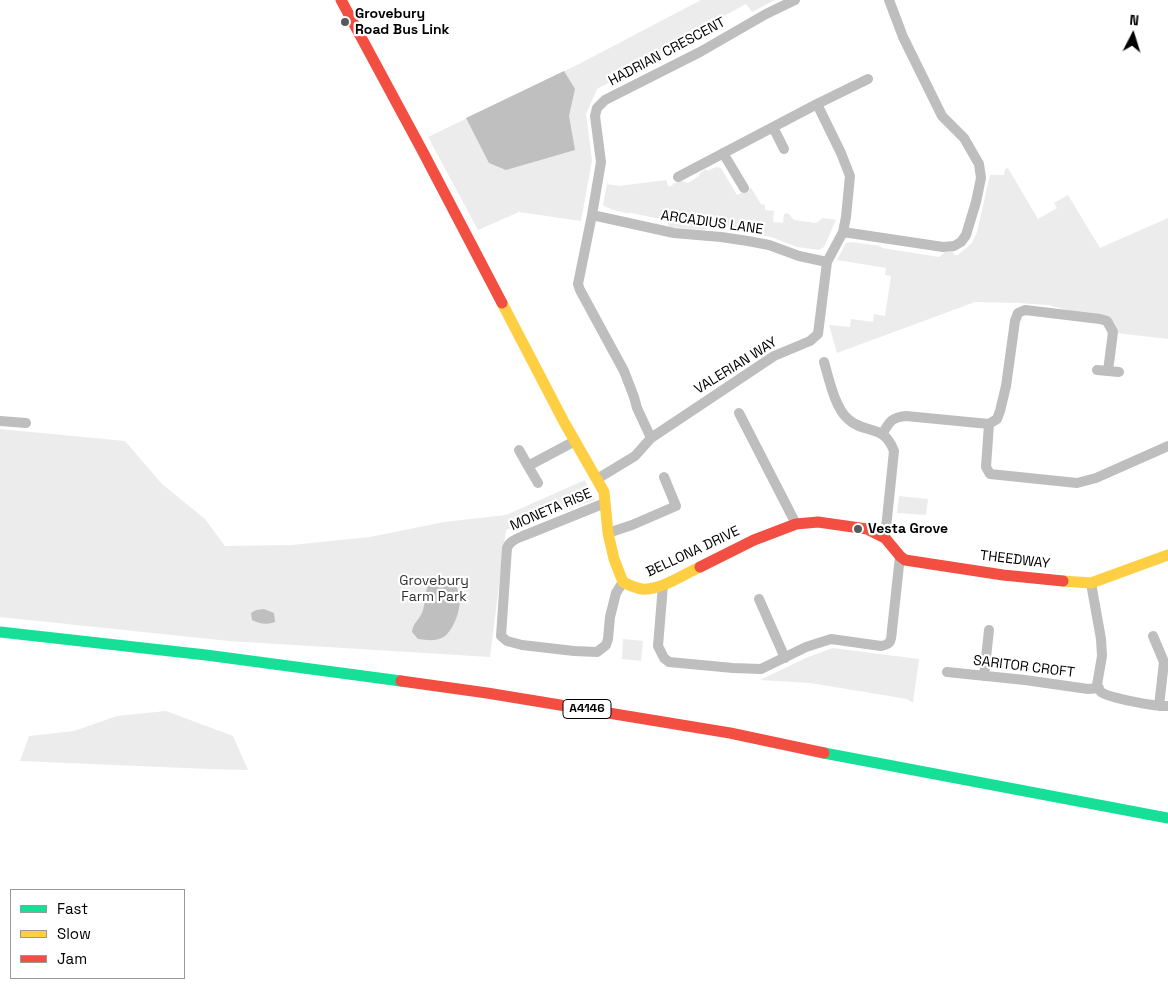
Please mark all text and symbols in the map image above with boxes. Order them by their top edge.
place label: Grovebury Road Bus Link [355,6,449,38]
north arrow [1108,10,1158,60]
text: N [1129,11,1140,29]
street label: HADRIAN CRESCENT [606,14,728,90]
marker: Grovebury Road Bus Link [339,16,351,28]
street label: ARCADIUS LANE [660,207,764,239]
street label: VALERIAN WAY [692,334,780,398]
street label: MONETA RISE [508,485,594,535]
place label: Vesta Grove [868,521,948,537]
street label: BELLONA DRIVE [644,523,742,581]
marker: Vesta Grove [852,523,864,535]
street label: THEEDWAY [979,547,1051,573]
park label: Grovebury Farm Park [399,573,469,606]
street label: SARITOR CROFT [972,652,1076,682]
road number: A4146 [563,700,611,719]
legend [10,889,185,979]
text: Fast [57,899,88,918]
text: Slow [57,924,91,943]
text: Jam [57,949,87,968]

